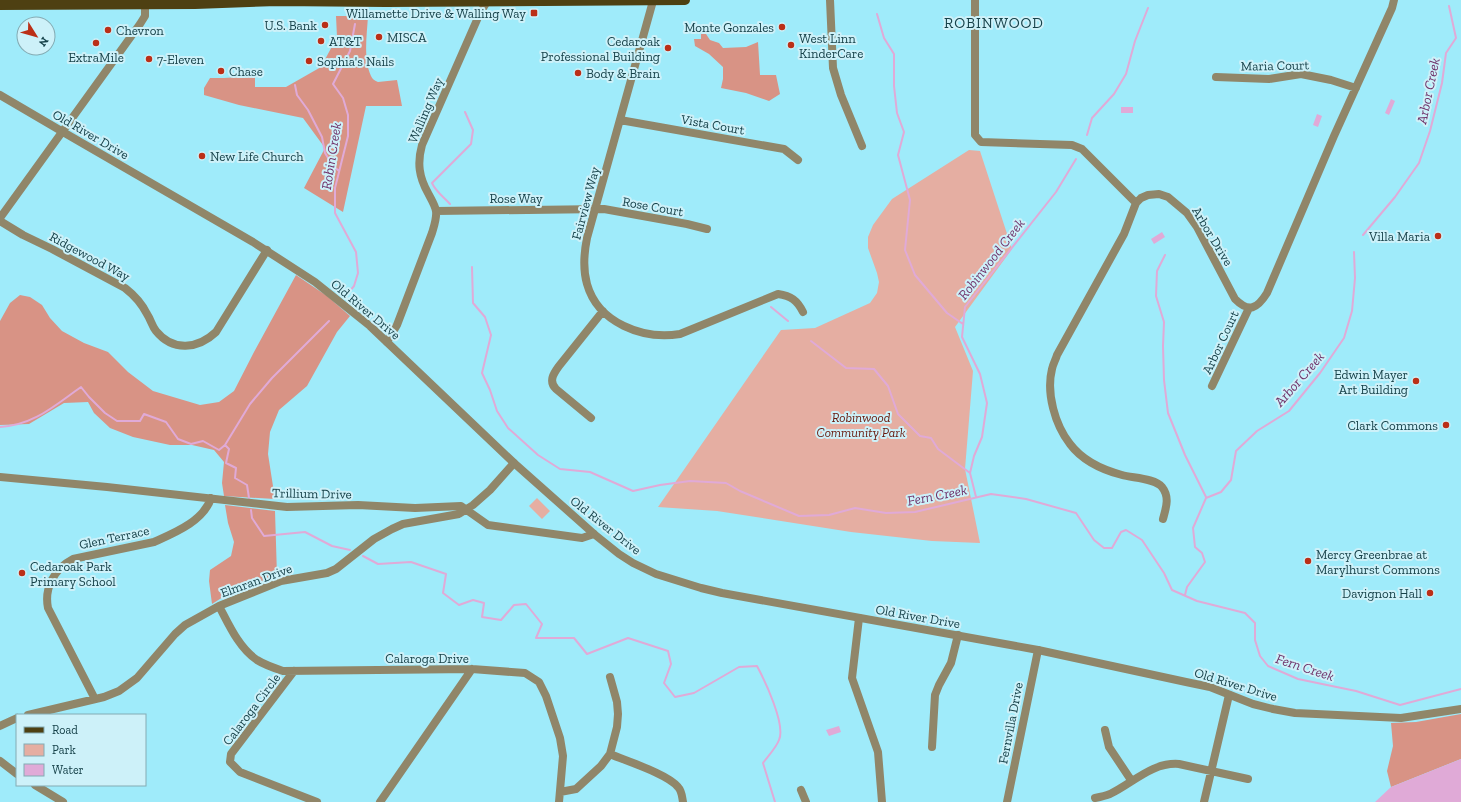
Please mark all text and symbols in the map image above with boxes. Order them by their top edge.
place label: Willamette Drive & Walling Way [346,6,526,21]
marker: Willamette Drive & Walling Way [529,8,539,18]
district label: ROBINWOOD [944,14,1044,32]
north arrow [16,16,56,56]
place label: U.S. Bank [265,18,317,33]
marker: U.S. Bank [320,20,330,30]
place label: Monte Gonzales [684,20,774,35]
marker: Monte Gonzales [777,22,787,32]
place label: Chevron [116,23,164,38]
marker: Chevron [103,25,113,35]
place label: MISCA [387,30,427,45]
place label: West Linn KinderCare [799,31,863,61]
marker: MISCA [374,32,384,42]
text: N [35,34,51,49]
place label: AT&T [329,34,362,49]
place label: Cedaroak Professional Building [541,34,660,64]
marker: AT&T [316,36,326,46]
marker: ExtraMile [91,38,101,48]
marker: West Linn KinderCare [786,40,796,50]
marker: Cedaroak Professional Building [663,43,673,53]
place label: ExtraMile [68,50,124,65]
place label: 7-Eleven [157,52,205,67]
marker: 7-Eleven [144,54,154,64]
place label: Sophia's Nails [317,54,395,69]
marker: Sophia's Nails [304,56,314,66]
water label: Arbor Creek [1413,56,1444,127]
street label: Maria Court [1241,57,1310,74]
place label: Chase [229,64,263,79]
marker: Chase [216,66,226,76]
place label: Body & Brain [586,66,660,81]
marker: Body & Brain [573,68,583,78]
street label: Walling Way [405,75,446,145]
street label: Old River Drive [50,107,132,162]
street label: Vista Court [679,111,746,137]
water label: Robin Creek [318,121,345,191]
place label: New Life Church [210,149,304,164]
marker: New Life Church [197,151,207,161]
street label: Fairview Way [569,165,603,241]
street label: Rose Way [489,191,543,206]
street label: Rose Court [621,194,685,219]
street label: Arbor Drive [1189,204,1236,269]
water label: Robinwood Creek [954,215,1028,303]
street label: Ridgewood Way [47,229,133,284]
place label: Villa Maria [1368,229,1431,244]
marker: Villa Maria [1433,231,1443,241]
street label: Old River Drive [328,276,403,343]
street label: Arbor Court [1199,308,1242,376]
water label: Arbor Creek [1270,348,1328,411]
place label: Edwin Mayer Art Building [1334,367,1408,397]
marker: Edwin Mayer Art Building [1411,376,1421,386]
park label: Robinwood Community Park [816,410,906,440]
place label: Clark Commons [1347,418,1438,433]
marker: Clark Commons [1441,420,1451,430]
water label: Fern Creek [906,481,968,510]
street label: Trillium Drive [272,485,352,502]
street label: Old River Drive [567,493,644,558]
street label: Glen Terrace [78,523,151,552]
place label: Mercy Greenbrae at Marylhurst Commons [1316,547,1440,577]
marker: Mercy Greenbrae at Marylhurst Commons [1303,556,1313,566]
place label: Cedaroak Park Primary School [30,559,116,589]
street label: Elmran Drive [218,561,294,600]
marker: Cedaroak Park Primary School [17,568,27,578]
place label: Davignon Hall [1342,586,1423,601]
marker: Davignon Hall [1425,588,1435,598]
street label: Old River Drive [874,602,961,631]
water label: Fern Creek [1273,650,1336,685]
street label: Calaroga Drive [385,651,469,666]
street label: Old River Drive [1193,665,1279,704]
street label: Calaroga Circle [220,670,283,748]
street label: Fernvilla Drive [995,681,1026,765]
legend [16,714,146,786]
text: Road [52,723,78,737]
text: Park [52,743,77,757]
text: Water [52,763,84,777]

